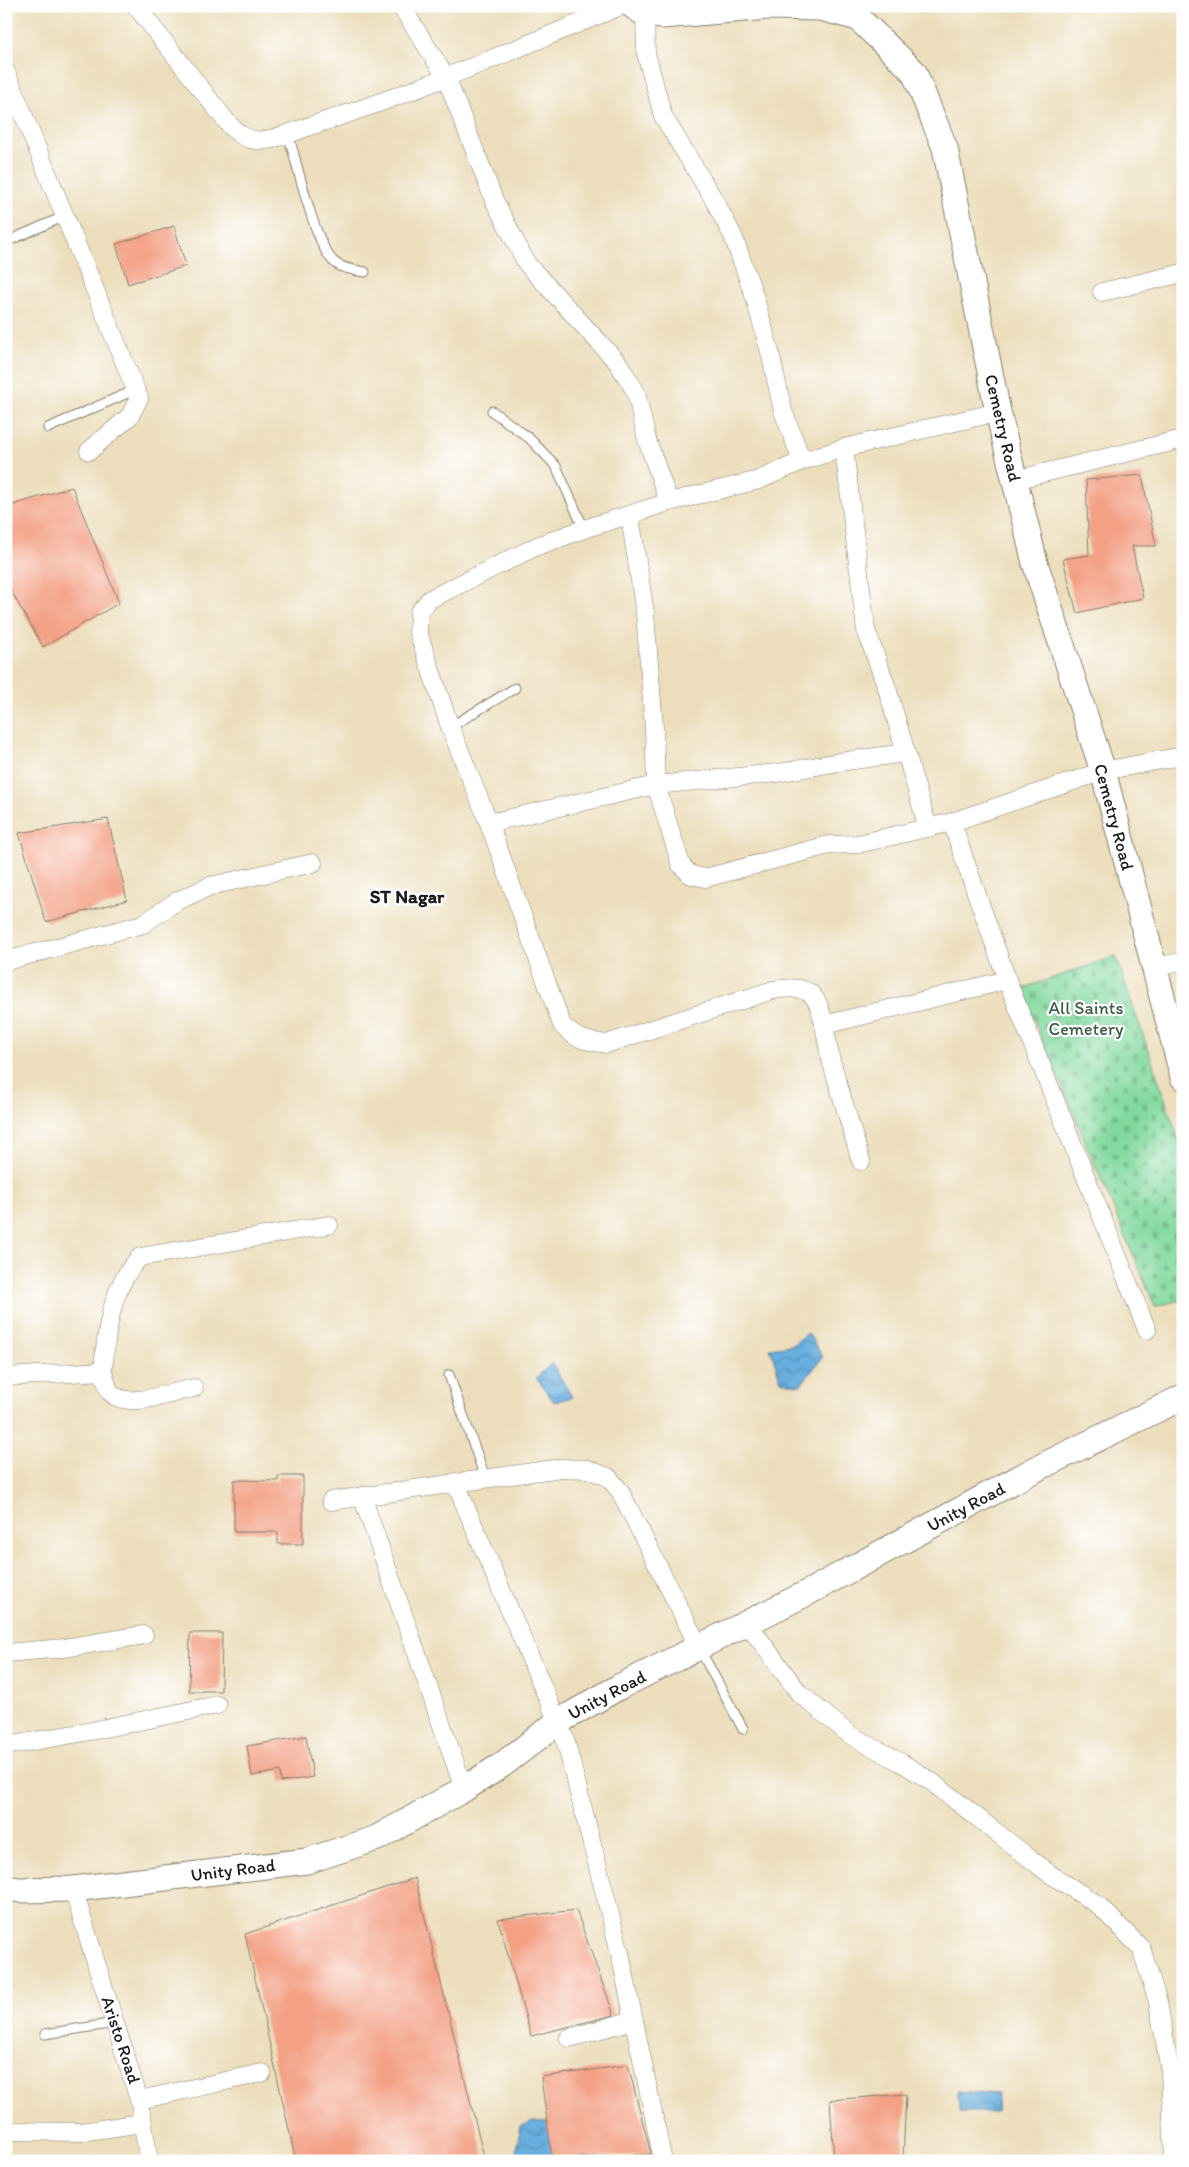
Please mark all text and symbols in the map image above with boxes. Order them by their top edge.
street label: Cemetry Road [980,372,1026,484]
street label: Cemetry Road [1089,761,1139,873]
district label: ST Nagar [370,885,445,908]
park label: All Saints Cemetery [1049,997,1124,1040]
street label: Unity Road [923,1477,1009,1537]
street label: Unity Road [564,1665,650,1725]
street label: Unity Road [189,1854,277,1886]
street label: Aristo Road [97,1994,145,2087]

